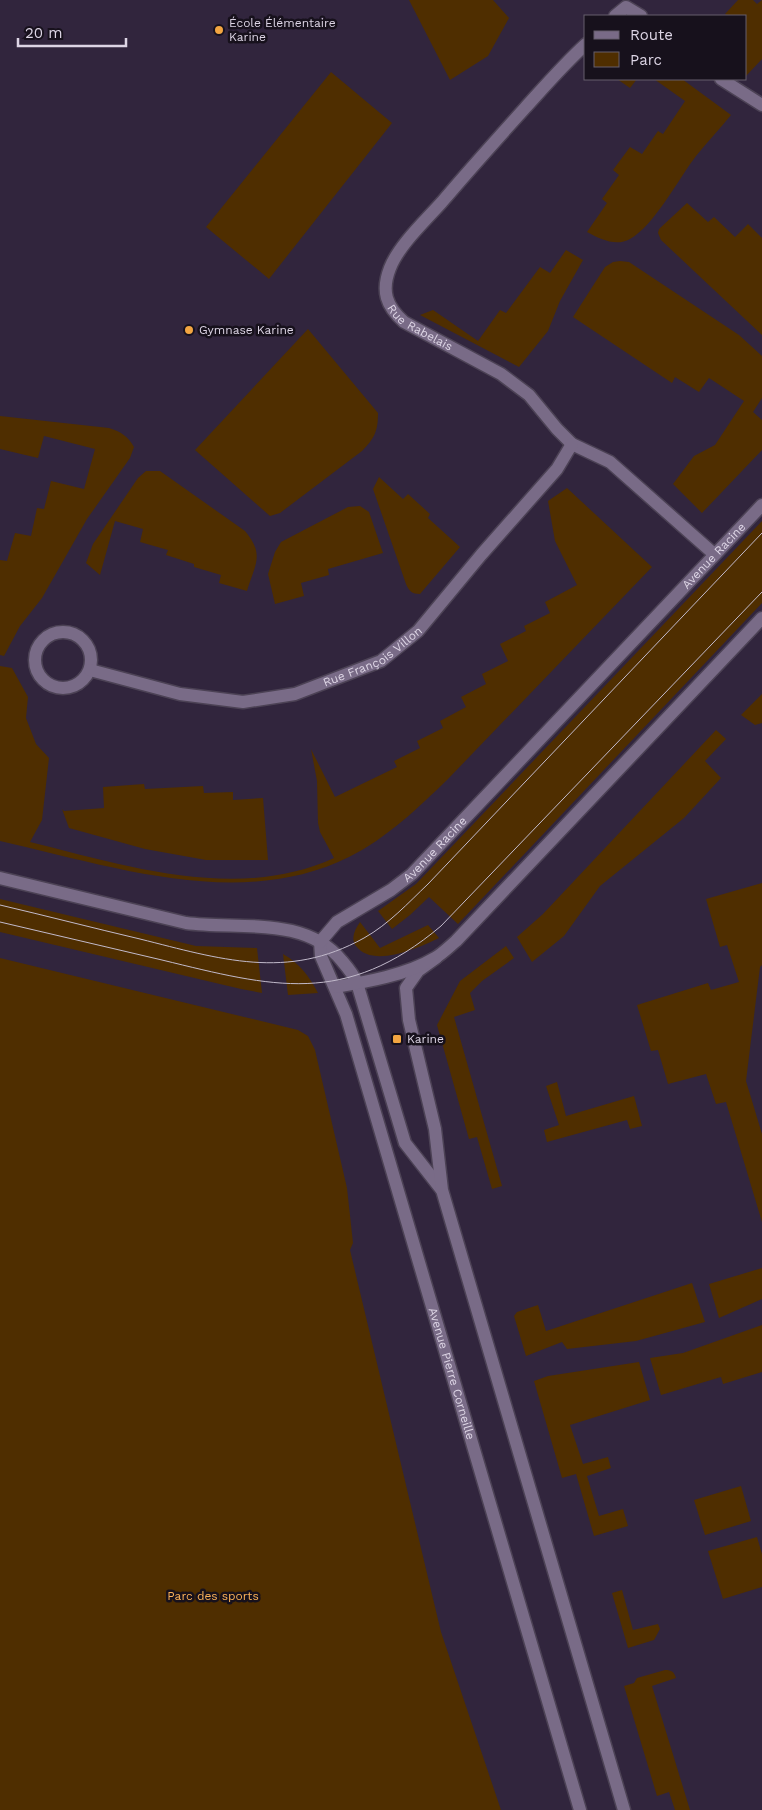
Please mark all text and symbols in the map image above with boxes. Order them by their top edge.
scale bar [18,15,125,47]
legend [584,15,747,80]
place label: École Élémentaire Karine [229,16,336,44]
text: 20 m [25,24,63,42]
marker: École Élémentaire Karine [213,24,225,36]
text: Route [630,26,673,44]
text: Parc [630,51,662,69]
street label: Rue Rabelais [384,302,455,354]
place label: Gymnase Karine [199,323,294,337]
marker: Gymnase Karine [183,324,195,336]
street label: Avenue Racine [679,520,748,592]
street label: Rue François Villon [321,624,425,690]
street label: Avenue Racine [400,814,470,885]
place label: Karine [407,1032,444,1046]
marker: Karine [391,1033,403,1045]
street label: Avenue Pierre Corneille [426,1306,478,1441]
park label: Parc des sports [167,1589,259,1603]

